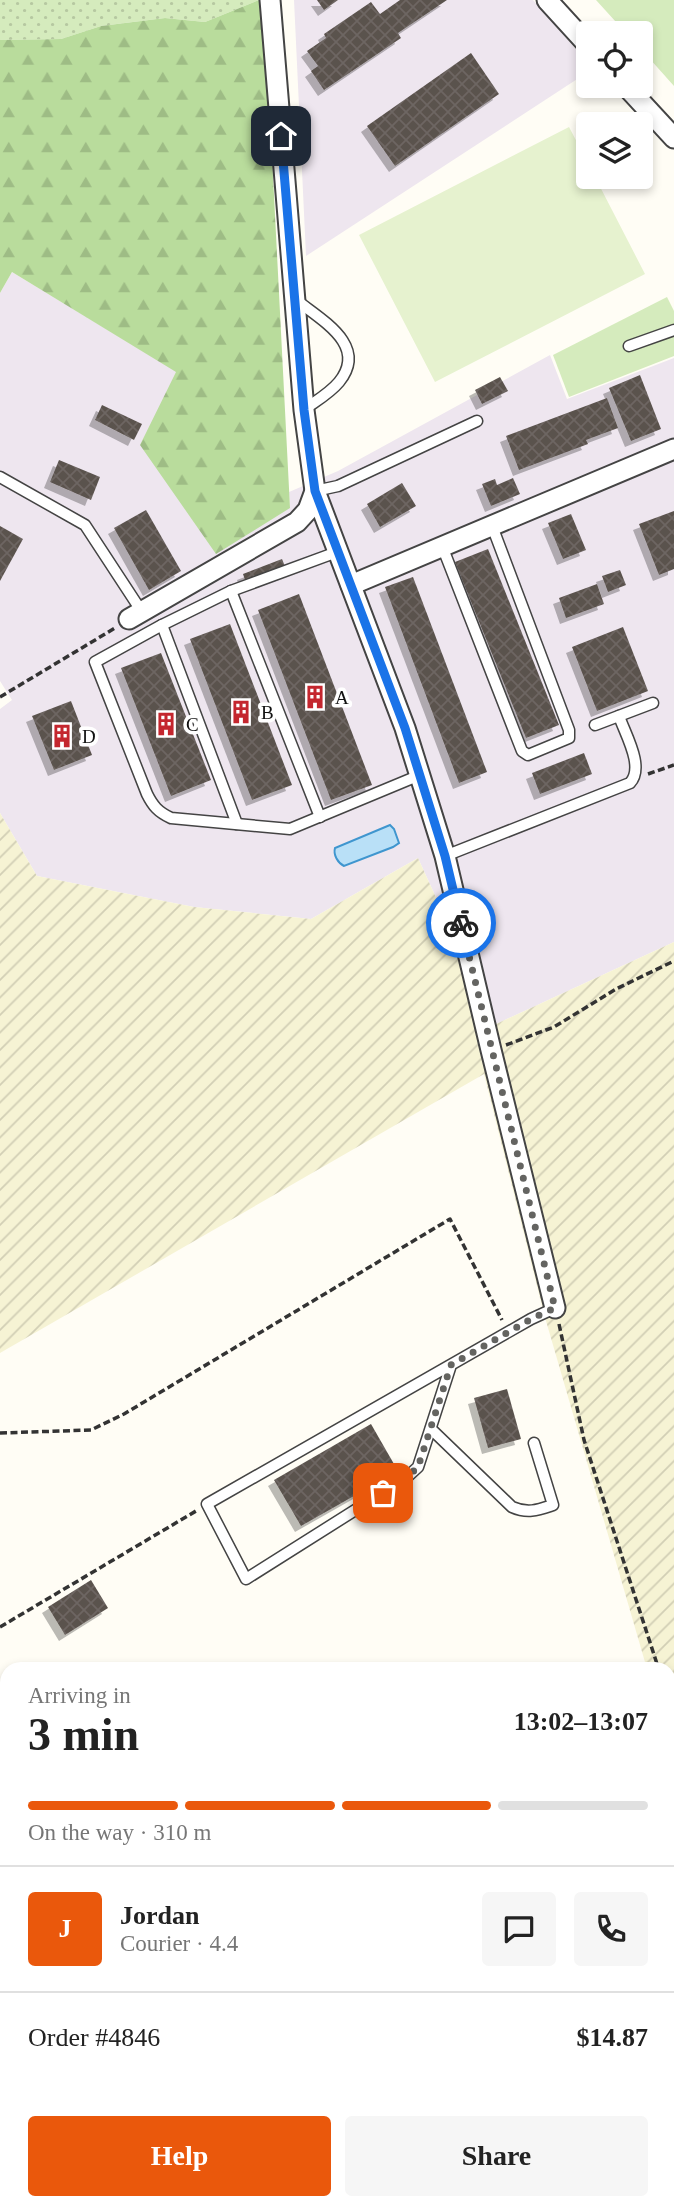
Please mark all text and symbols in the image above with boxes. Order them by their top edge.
map controls [576,21,653,189]
button: locate [576,21,653,98]
pin [251,106,311,166]
button: layers [576,112,653,189]
icon: home [262,117,300,155]
building icon: A [301,683,329,711]
place label: A [335,687,349,708]
building icon: B [227,698,255,726]
place label: B [261,702,274,723]
building icon: C [152,710,180,738]
place label: C [186,714,199,735]
building icon: D [48,722,76,750]
place label: D [82,726,96,747]
courier [426,888,496,958]
icon: bike [442,904,480,942]
pin [353,1463,413,1523]
icon: bag [364,1474,402,1512]
text: Arriving in [28,1683,131,1708]
text: 13:02–13:07 [514,1707,648,1736]
text: 3 min [28,1709,139,1760]
text: On the way · 310 m [28,1820,211,1845]
button: chat [482,1892,556,1966]
button: phone [574,1892,648,1966]
text: Jordan [120,1901,199,1930]
text: J [59,1914,72,1943]
text: Courier · 4.4 [120,1931,238,1956]
text: Order #4846 [28,2023,160,2052]
text: $14.87 [577,2023,648,2052]
button: Help [28,2116,331,2196]
button: Share [345,2116,648,2196]

